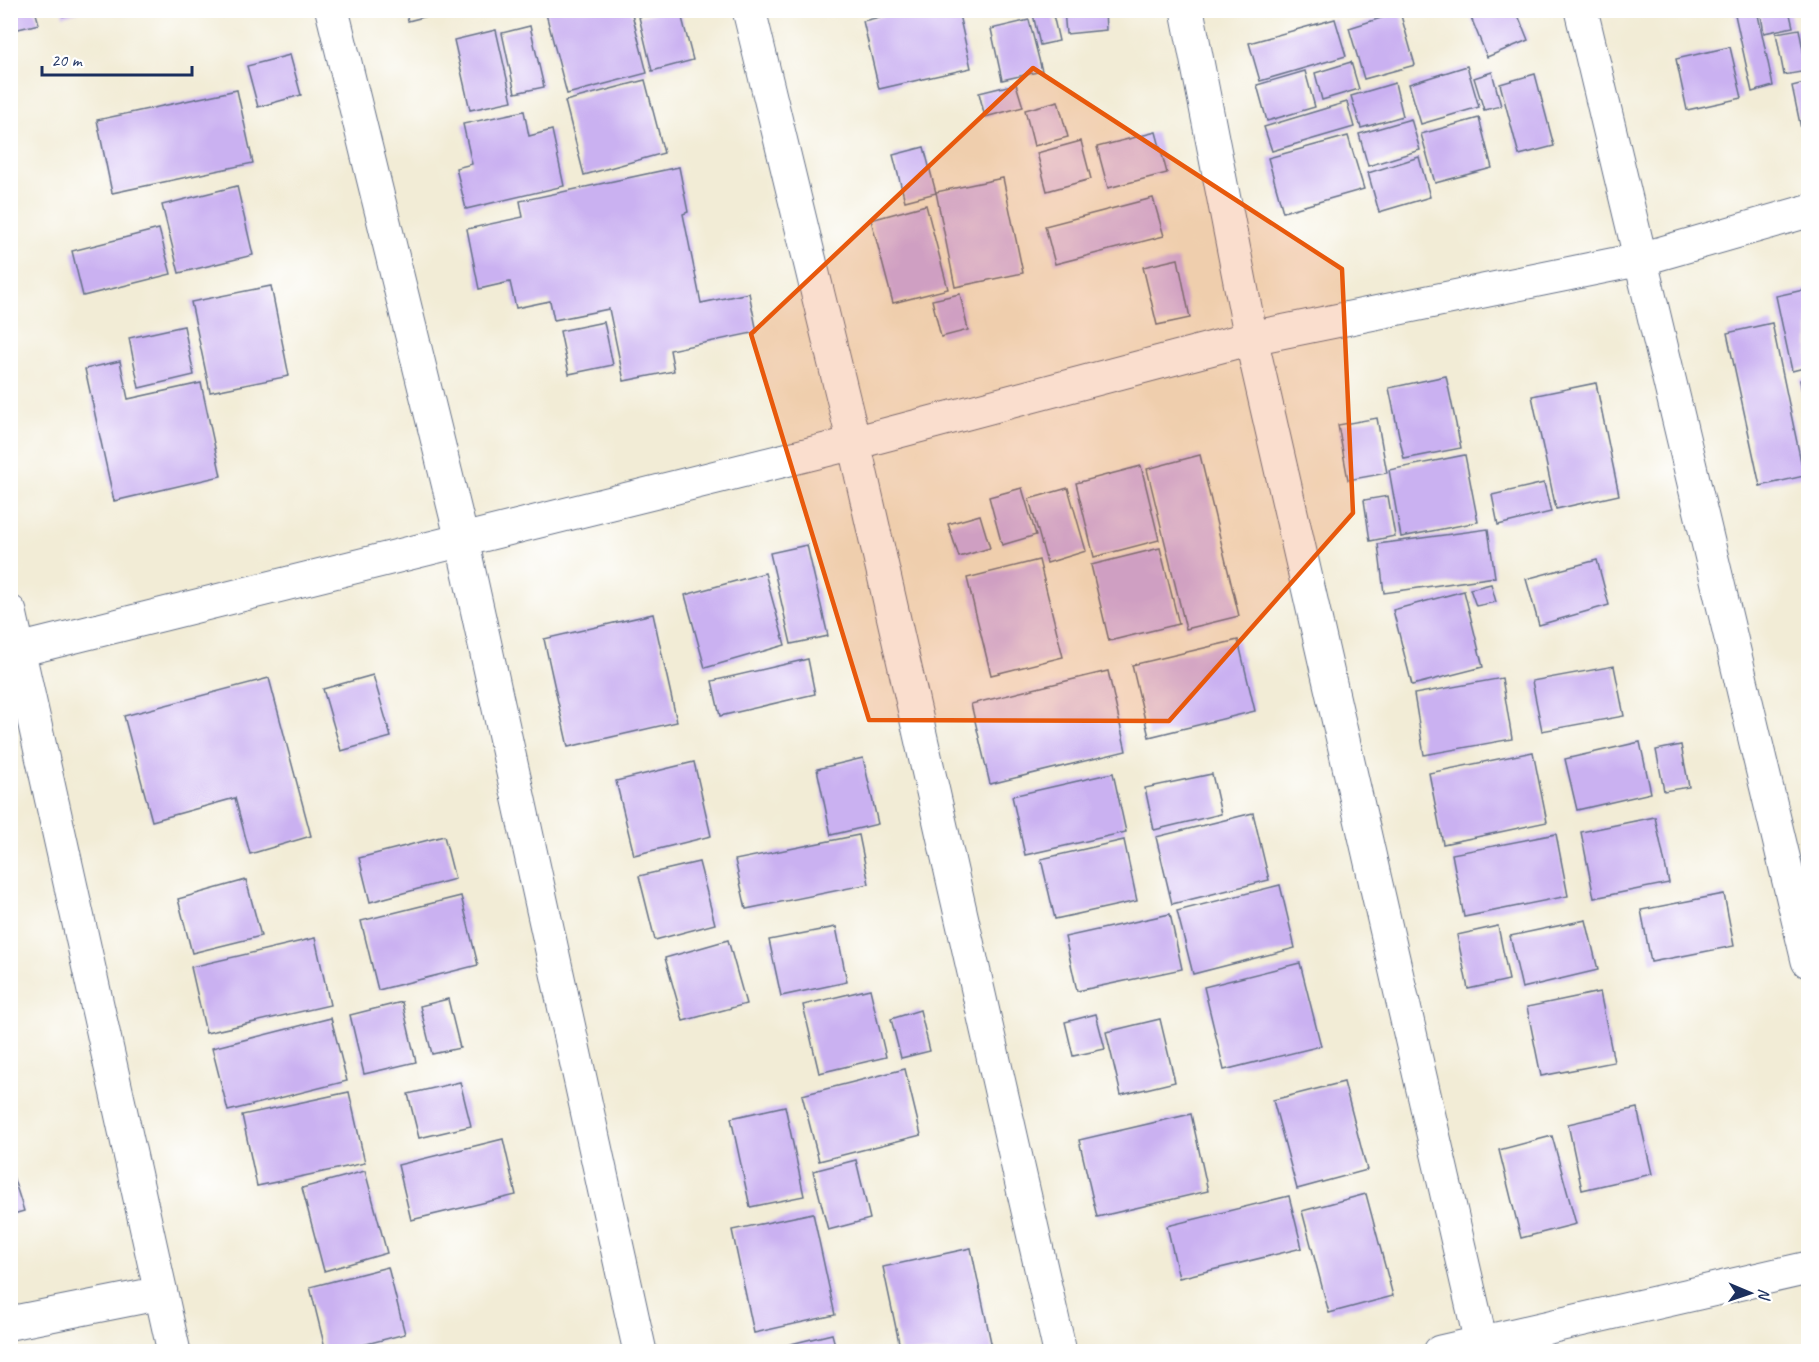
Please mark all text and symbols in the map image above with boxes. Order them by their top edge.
scale bar [42,39,192,77]
text: 20 m [51,49,84,71]
north arrow [1720,1263,1780,1323]
text: N [1754,1288,1774,1302]

